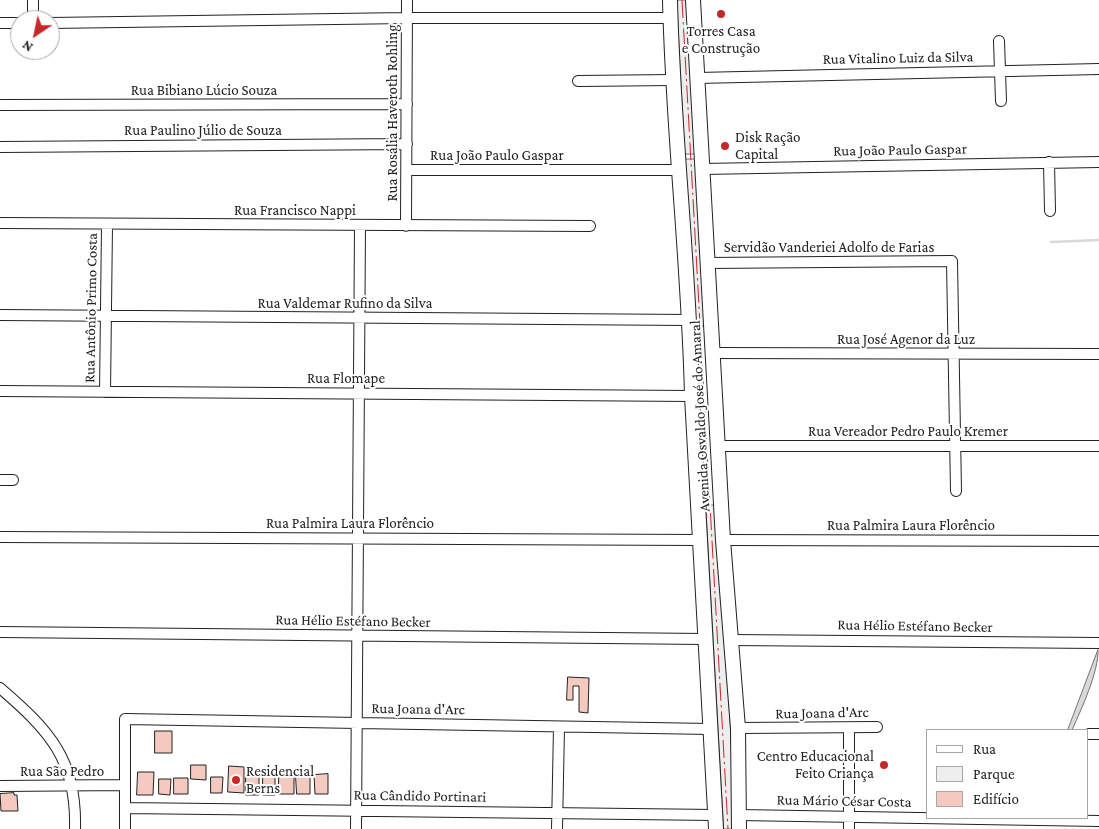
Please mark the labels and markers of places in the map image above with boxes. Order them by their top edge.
marker: Torres Casa e Construção [715,8,727,20]
place label: Torres Casa e Construção [682,22,760,57]
place label: Disk Ração Capital [735,128,801,163]
marker: Disk Ração Capital [719,140,731,152]
place label: Centro Educacional Feito Criança [757,747,874,782]
marker: Centro Educacional Feito Criança [878,759,890,771]
place label: Residencial Berns [246,762,314,797]
marker: Residencial Berns [230,774,242,786]

